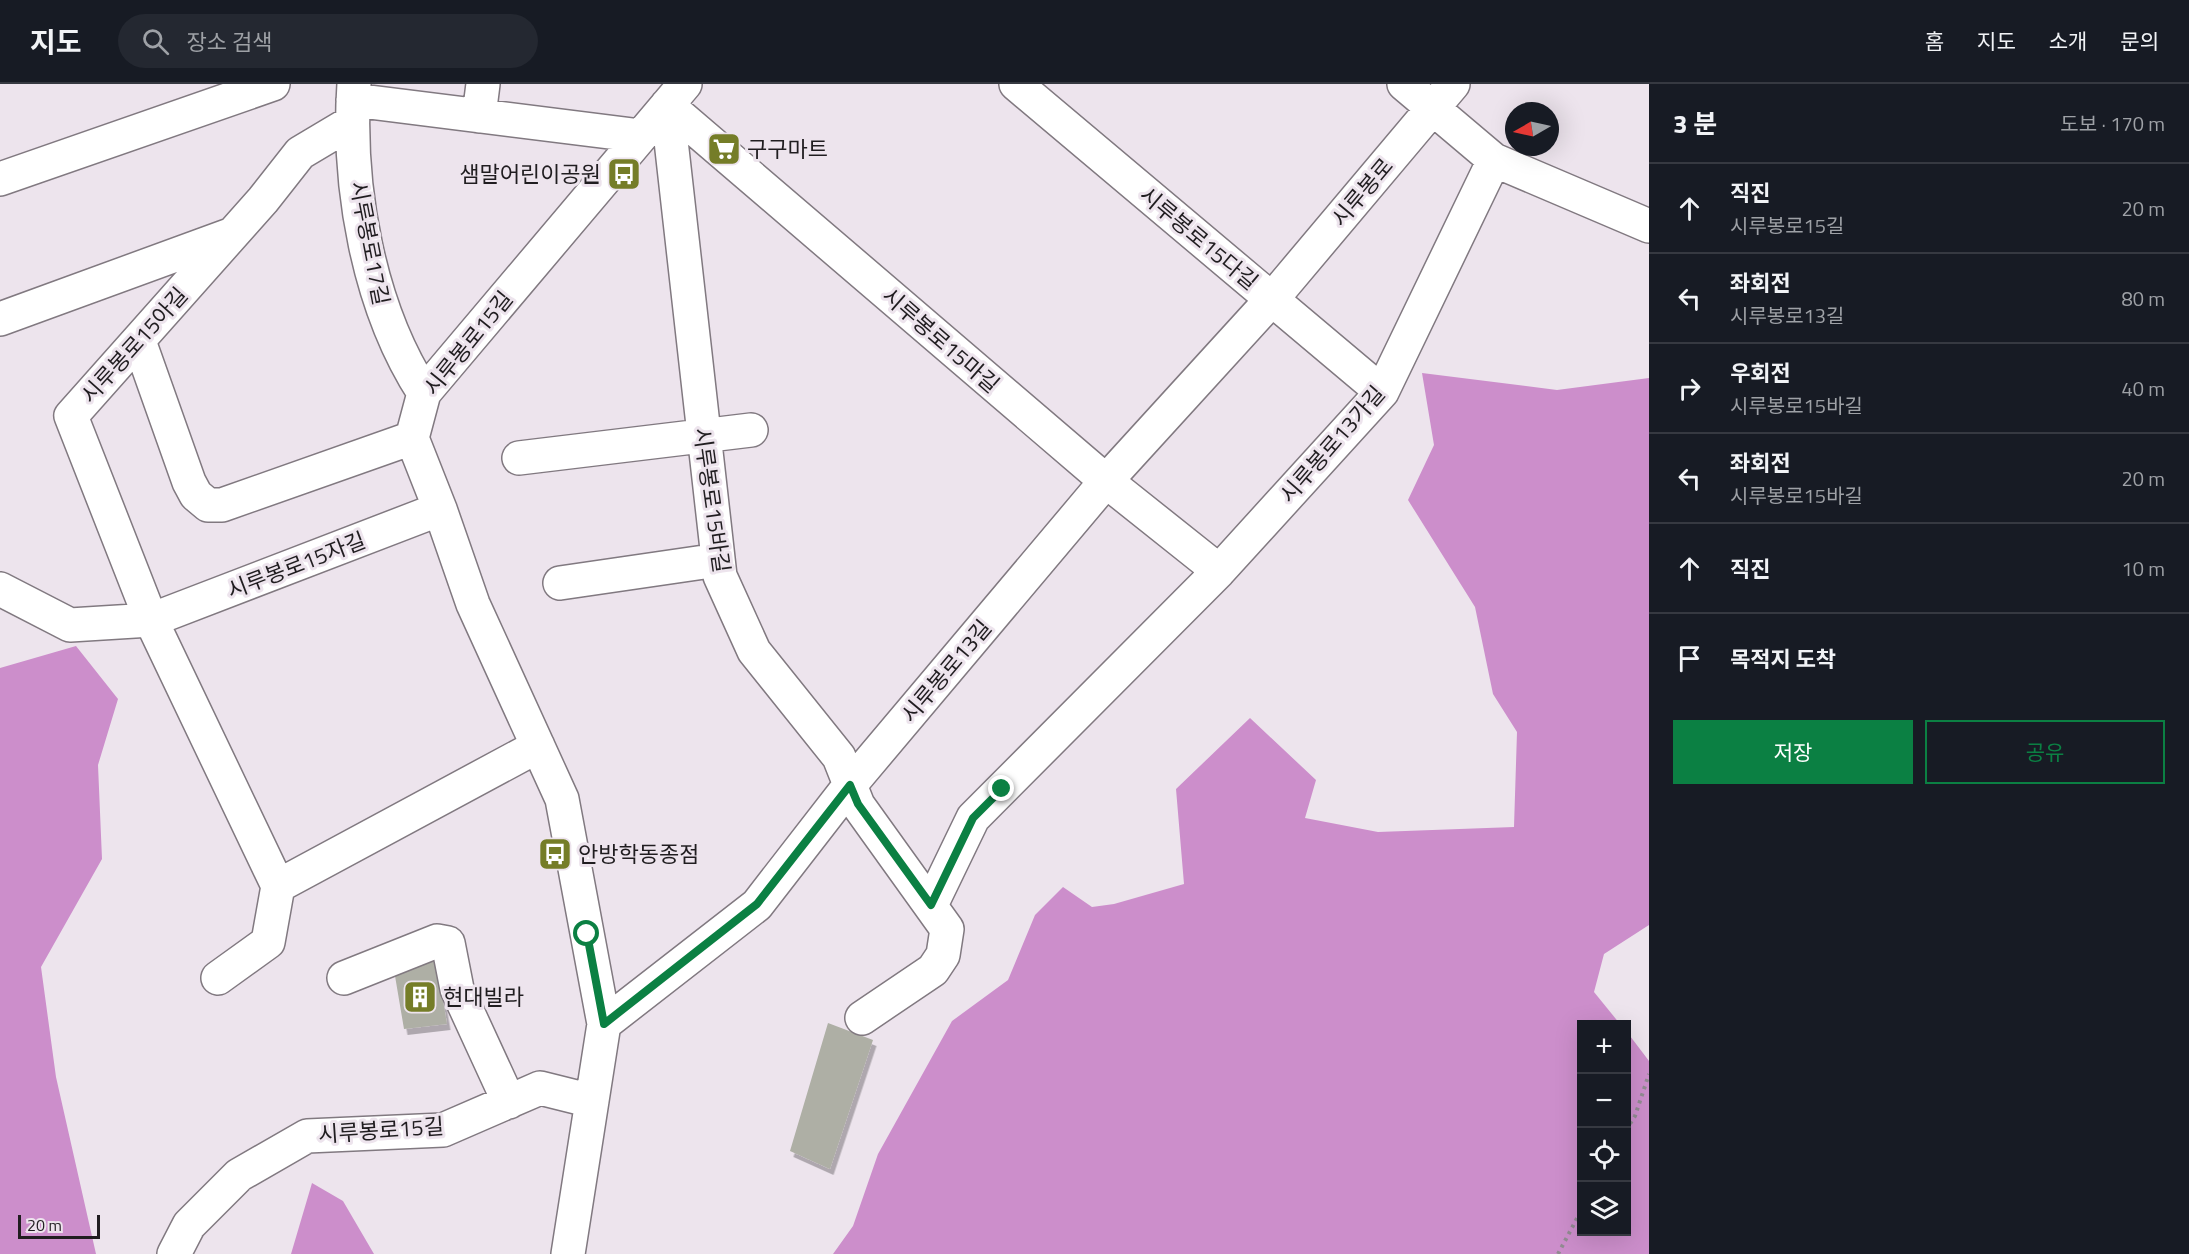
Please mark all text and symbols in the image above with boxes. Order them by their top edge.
search box [118,14,538,68]
text: 지도 [30,20,82,63]
icon: search [139,25,172,58]
text: 장소 검색 [187,25,272,59]
text: 홈 [1925,25,1944,57]
text: 지도 [1977,25,2016,57]
text: 소개 [2049,25,2087,57]
text: 문의 [2120,25,2159,57]
north arrow [1505,102,1559,156]
text: 3 분 [1673,104,1717,143]
text: 도보 · 170 m [2060,108,2165,139]
supermarket icon: 구구마트 [706,131,742,167]
place label: 구구마트 [747,132,828,166]
street label: 시루봉로 [1323,150,1401,234]
bus stop icon: 샘말어린이공원 [606,156,642,192]
place label: 샘말어린이공원 [459,157,601,191]
text: 직진 [1730,176,1770,210]
street label: 시루봉로17길 [341,178,399,308]
street label: 시루봉로15다길 [1132,178,1266,298]
icon: ahead [1673,192,1706,225]
text: 20 m [2121,193,2165,224]
text: 시루봉로15길 [1730,210,1844,241]
text: 좌회전 [1730,266,1791,300]
street label: 시루봉로15아길 [72,279,196,411]
street label: 시루봉로15마길 [875,279,1007,401]
icon: left [1673,282,1706,315]
street label: 시루봉로15길 [415,283,521,403]
text: 80 m [2121,283,2165,314]
text: 시루봉로13길 [1730,300,1844,331]
text: 우회전 [1730,356,1791,390]
icon: right [1673,372,1706,405]
text: 40 m [2121,373,2165,404]
street label: 시루봉로13가길 [1271,378,1393,510]
text: 시루봉로15바길 [1730,390,1863,421]
street label: 시루봉로15바길 [685,425,739,575]
text: 좌회전 [1730,446,1791,480]
icon: left [1673,462,1706,495]
text: 20 m [2121,463,2165,494]
text: 시루봉로15바길 [1730,480,1863,511]
street label: 시루봉로15자길 [222,523,370,607]
icon: ahead [1673,552,1706,585]
text: 직진 [1730,552,1770,586]
text: 10 m [2121,553,2165,584]
street label: 시루봉로13길 [893,612,999,730]
icon: arrive [1673,642,1706,675]
text: 목적지 도착 [1730,642,1836,676]
button: 저장 [1673,720,1913,784]
button: 공유 [1925,720,2165,784]
route end [988,775,1014,801]
bus stop icon: 안방학동종점 [537,836,573,872]
place label: 안방학동종점 [578,837,699,871]
route start [573,920,599,946]
building icon: 현대빌라 [402,979,438,1015]
place label: 현대빌라 [443,980,524,1014]
map controls [1577,1020,1631,1236]
button: + [1577,1020,1631,1074]
button: − [1577,1074,1631,1128]
street label: 시루봉로15길 [317,1109,445,1151]
button: locate [1577,1128,1631,1182]
button: layers [1577,1182,1631,1236]
scale bar [18,1212,100,1240]
text: 20 m [27,1213,62,1237]

